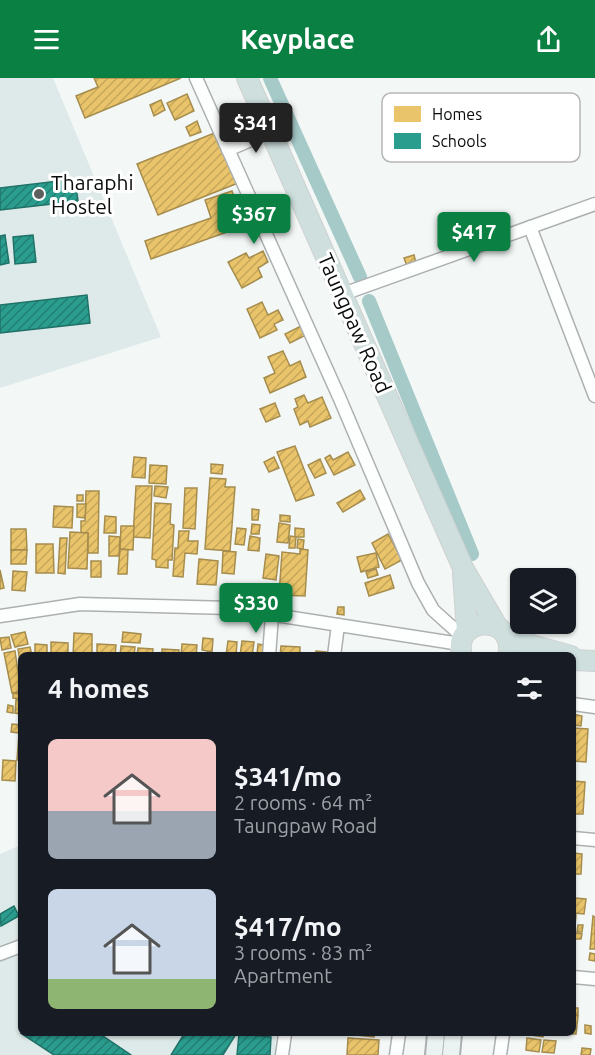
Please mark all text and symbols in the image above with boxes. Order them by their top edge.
icon: menu [30,23,63,56]
icon: share [532,23,565,56]
text: Keyplace [240,24,355,54]
legend [382,93,580,162]
pin: $341 [220,103,292,154]
text: Homes [432,105,482,123]
text: $341 [233,111,279,134]
text: Schools [432,132,487,150]
place label: Tharaphi Hostel [51,170,134,218]
marker: Tharaphi Hostel [32,187,46,201]
pin: $367 [218,194,290,245]
text: $367 [231,202,277,225]
pin: $417 [438,212,510,263]
text: $417 [451,220,497,243]
street label: Taungpaw Road [313,249,397,397]
map controls [510,568,576,634]
button: layers [510,568,576,634]
pin: $330 [220,583,292,634]
text: $330 [233,591,279,614]
icon: filters [513,672,546,705]
text: 4 homes [48,674,149,703]
text: $341/mo [234,762,342,791]
icon: home [96,763,168,835]
text: 2 rooms · 64 m² [234,791,372,814]
text: Taungpaw Road [234,814,377,837]
text: $417/mo [234,912,342,941]
icon: home [96,913,168,985]
text: 3 rooms · 83 m² [234,941,372,964]
text: Apartment [234,964,332,987]

